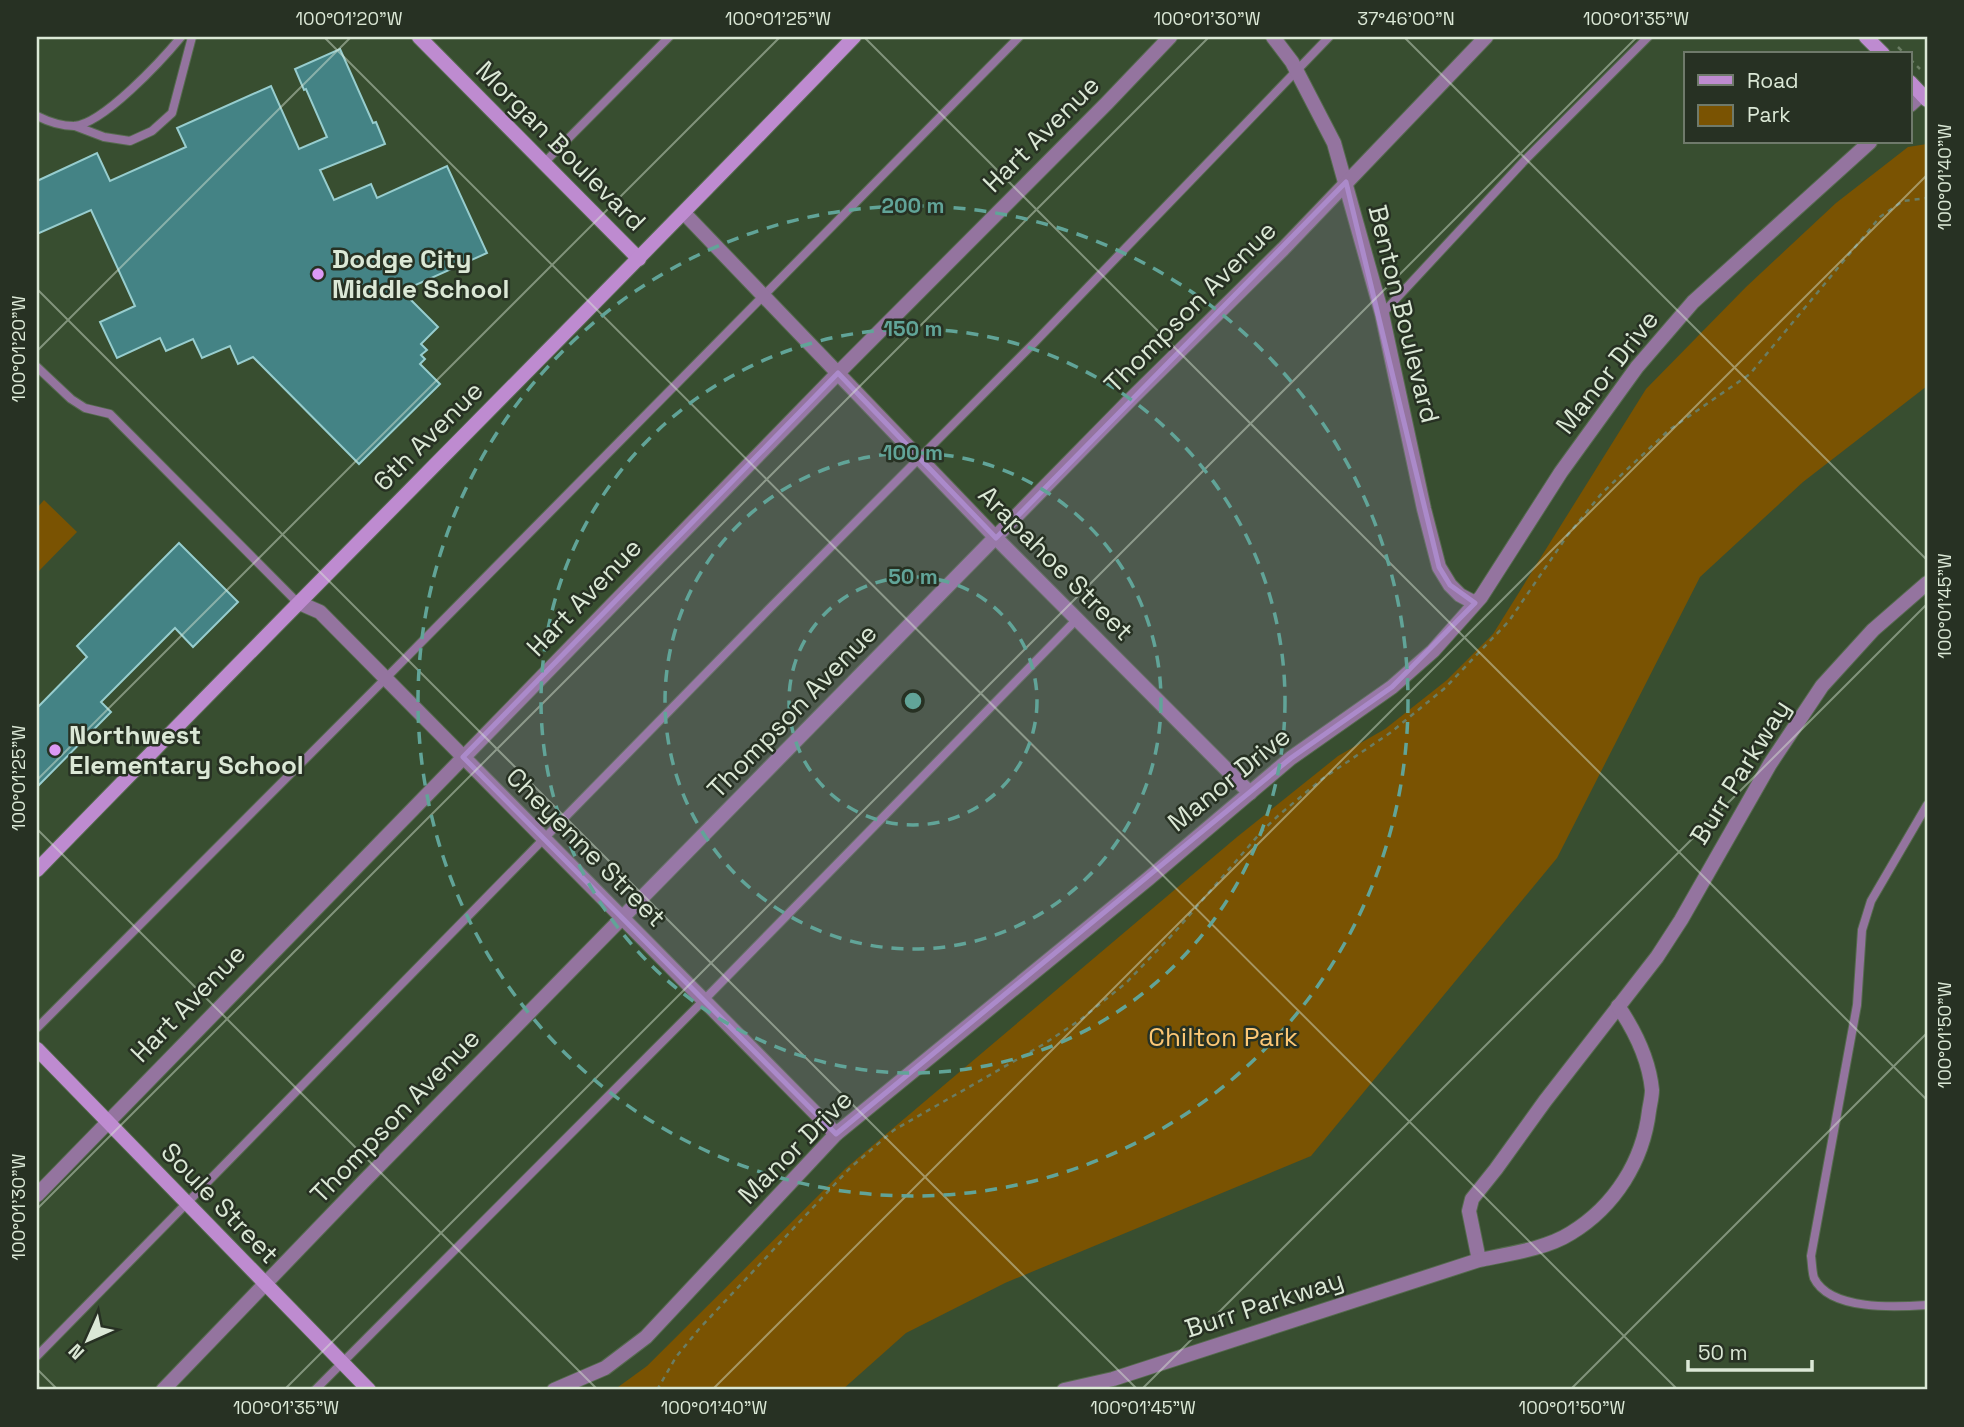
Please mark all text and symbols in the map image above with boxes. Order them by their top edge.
text: 100°01'20"W [296,7,403,30]
text: 100°01'25"W [725,7,831,30]
text: 100°01'30"W [1154,7,1261,30]
text: 37°46'00"N [1357,7,1455,30]
text: 100°01'35"W [1583,7,1689,30]
legend [1684,52,1912,144]
street label: Morgan Boulevard [469,54,653,238]
text: Road [1747,67,1799,94]
street label: Hart Avenue [975,68,1107,200]
text: Park [1747,101,1791,128]
text: 100°01'40"W [1933,124,1956,230]
text: 200 m [882,192,944,219]
street label: Benton Boulevard [1360,202,1448,426]
street label: Thompson Avenue [1097,214,1283,400]
place label: Dodge City Middle School [332,242,509,306]
marker: Dodge City Middle School [310,266,326,282]
text: 100°01'20"W [7,295,30,402]
street label: Manor Drive [1548,303,1666,441]
text: 150 m [884,315,942,342]
street label: 6th Avenue [366,374,490,498]
text: 100 m [883,439,943,466]
street label: Arapahoe Street [971,478,1141,648]
street label: Hart Avenue [519,531,649,663]
text: 100°01'45"W [1933,553,1956,659]
text: 50 m [888,563,938,590]
street label: Thompson Avenue [700,616,884,806]
centre of rings [901,689,925,713]
street label: Burr Parkway [1682,693,1798,851]
place label: Northwest Elementary School [69,718,304,782]
street label: Manor Drive [1161,719,1297,839]
text: 100°01'25"W [7,725,30,831]
marker: Northwest Elementary School [47,742,63,758]
street label: Cheyenne Street [499,760,673,934]
street label: Hart Avenue [123,937,253,1069]
text: 100°01'50"W [1933,981,1956,1088]
park label: Chilton Park [1148,1020,1298,1054]
street label: Thompson Avenue [303,1021,487,1211]
street label: Manor Drive [731,1083,859,1211]
street label: Soule Street [154,1135,286,1271]
text: 100°01'30"W [7,1153,30,1260]
street label: Burr Parkway [1180,1262,1348,1346]
north arrow [52,1304,122,1374]
scale bar [1688,1329,1812,1373]
text: N [63,1338,90,1365]
text: 50 m [1698,1339,1748,1366]
text: 100°01'35"W [233,1396,339,1419]
text: 100°01'40"W [661,1396,767,1419]
text: 100°01'45"W [1090,1396,1196,1419]
text: 100°01'50"W [1519,1396,1626,1419]

